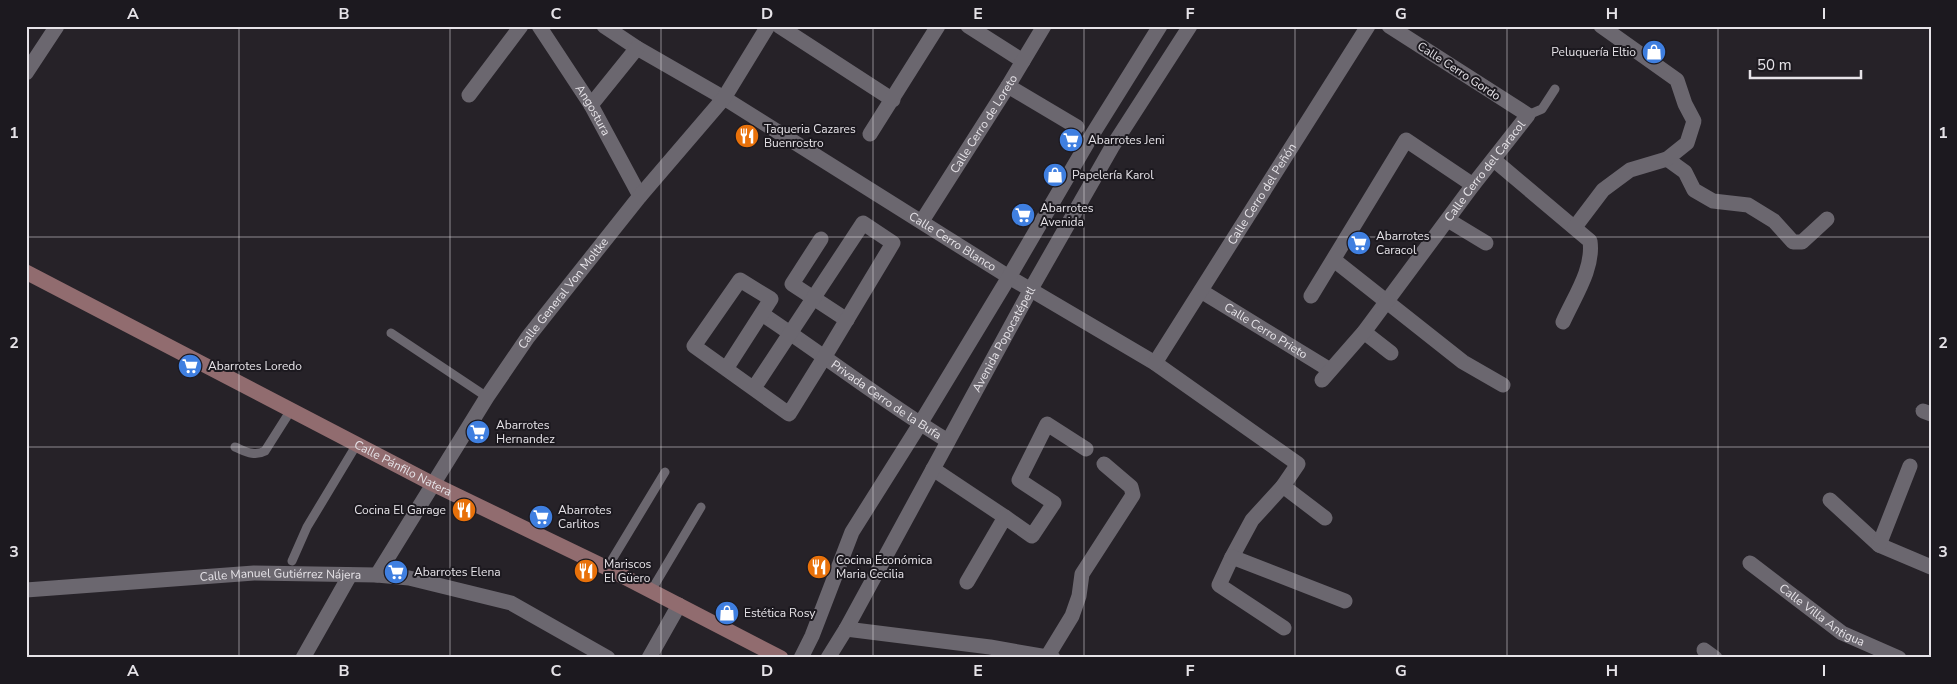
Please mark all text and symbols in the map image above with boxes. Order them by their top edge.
text: A [127,3,139,25]
text: B [338,3,350,25]
text: C [551,3,562,25]
text: D [761,3,773,25]
text: E [973,3,983,25]
text: F [1186,3,1195,25]
text: G [1395,3,1407,25]
text: H [1606,3,1618,25]
text: I [1822,3,1826,25]
street label: Calle Cerro Gordo [1414,38,1504,104]
shop icon: Peluquería Eltio [1641,39,1667,65]
place label: Peluquería Eltio [1551,44,1636,60]
scale bar [1750,48,1861,80]
text: 50 m [1757,55,1792,75]
street label: Calle Cerro de Loreto [946,71,1021,176]
street label: Angostura [572,81,614,138]
street label: Calle Cerro del Caracol [1441,117,1529,225]
place label: Taqueria Cazares Buenrostro [764,121,856,151]
text: 1 [9,122,19,144]
text: 1 [1938,122,1948,144]
restaurant icon: Taqueria Cazares Buenrostro [734,123,760,149]
supermarket icon: Abarrotes Jeni [1058,127,1084,153]
place label: Abarrotes Jeni [1088,132,1164,148]
street label: Calle Cerro del Peñón [1224,140,1300,248]
shop icon: Papelería Karol [1042,162,1068,188]
place label: Papelería Karol [1072,167,1154,183]
place label: Abarrotes Avenida [1040,200,1094,230]
supermarket icon: Abarrotes Avenida [1010,202,1036,228]
street label: Calle Cerro Blanco [906,208,1000,275]
place label: Abarrotes Caracol [1376,228,1430,258]
supermarket icon: Abarrotes Caracol [1346,230,1372,256]
street label: Calle General Von Moltke [514,234,612,352]
street label: Avenida Popocatépetl [968,283,1039,395]
street label: Calle Cerro Prieto [1221,299,1311,362]
text: 2 [9,332,19,354]
text: 2 [1938,332,1948,354]
supermarket icon: Abarrotes Loredo [177,353,203,379]
street label: Privada Cerro de la Bufa [828,356,945,443]
place label: Abarrotes Loredo [208,358,302,374]
place label: Abarrotes Hernandez [496,417,555,447]
supermarket icon: Abarrotes Hernandez [465,419,491,445]
street label: Calle Pánfilo Natera [351,436,454,500]
restaurant icon: Cocina El Garage [451,497,477,523]
place label: Cocina El Garage [354,502,446,518]
place label: Abarrotes Carlitos [558,502,612,532]
supermarket icon: Abarrotes Carlitos [528,504,554,530]
text: 3 [9,541,19,563]
text: 3 [1938,541,1948,563]
place label: Cocina Económica Maria Cecilia [836,552,932,582]
restaurant icon: Cocina Económica Maria Cecilia [806,554,832,580]
place label: Mariscos El Güero [604,556,652,586]
restaurant icon: Mariscos El Güero [573,558,599,584]
supermarket icon: Abarrotes Elena [383,559,409,585]
place label: Abarrotes Elena [414,564,501,580]
street label: Calle Manuel Gutiérrez Nájera [199,565,361,585]
street label: Calle Villa Antigua [1776,580,1867,650]
shop icon: Estética Rosy [714,600,740,626]
place label: Estética Rosy [744,605,816,621]
text: A [127,660,139,682]
text: B [338,660,350,682]
text: C [551,660,562,682]
text: D [761,660,773,682]
text: E [973,660,983,682]
text: F [1186,660,1195,682]
text: G [1395,660,1407,682]
text: H [1606,660,1618,682]
text: I [1822,660,1826,682]

